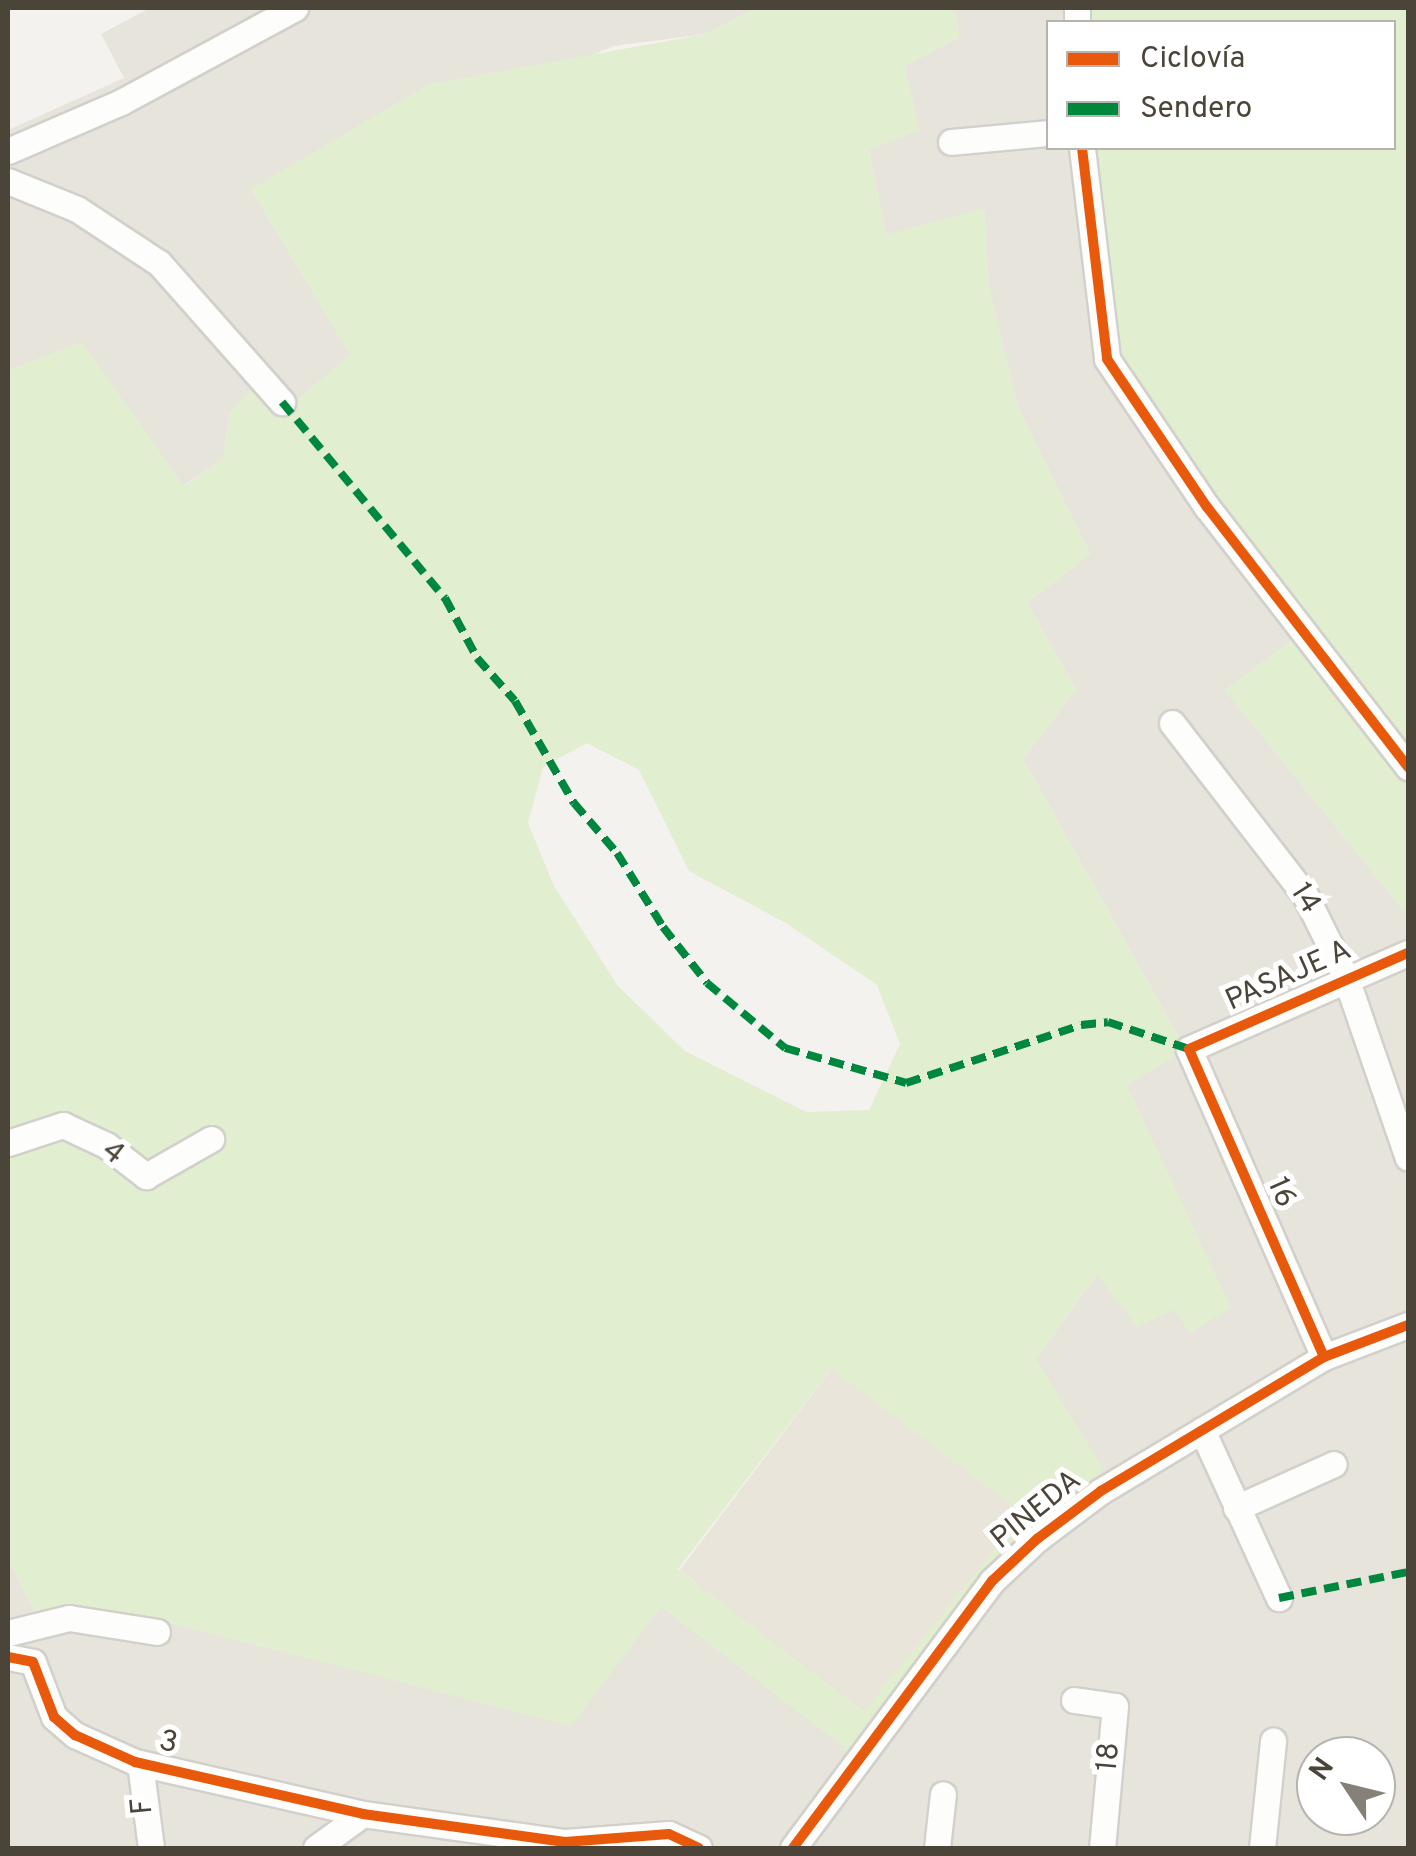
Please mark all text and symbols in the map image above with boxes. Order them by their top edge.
legend [1046,20,1396,150]
text: Ciclovía [1140,41,1245,78]
text: Sendero [1140,91,1252,128]
street label: 14 [1281,877,1327,921]
street label: PASAJE A [1220,933,1358,1021]
street label: 4 [94,1134,130,1174]
street label: 16 [1258,1172,1302,1214]
street label: PINEDA [985,1464,1089,1558]
street label: 3 [155,1724,181,1764]
north arrow [1296,1736,1396,1836]
street label: 18 [1091,1741,1129,1773]
text: N [1303,1751,1344,1789]
street label: F [125,1796,163,1816]

